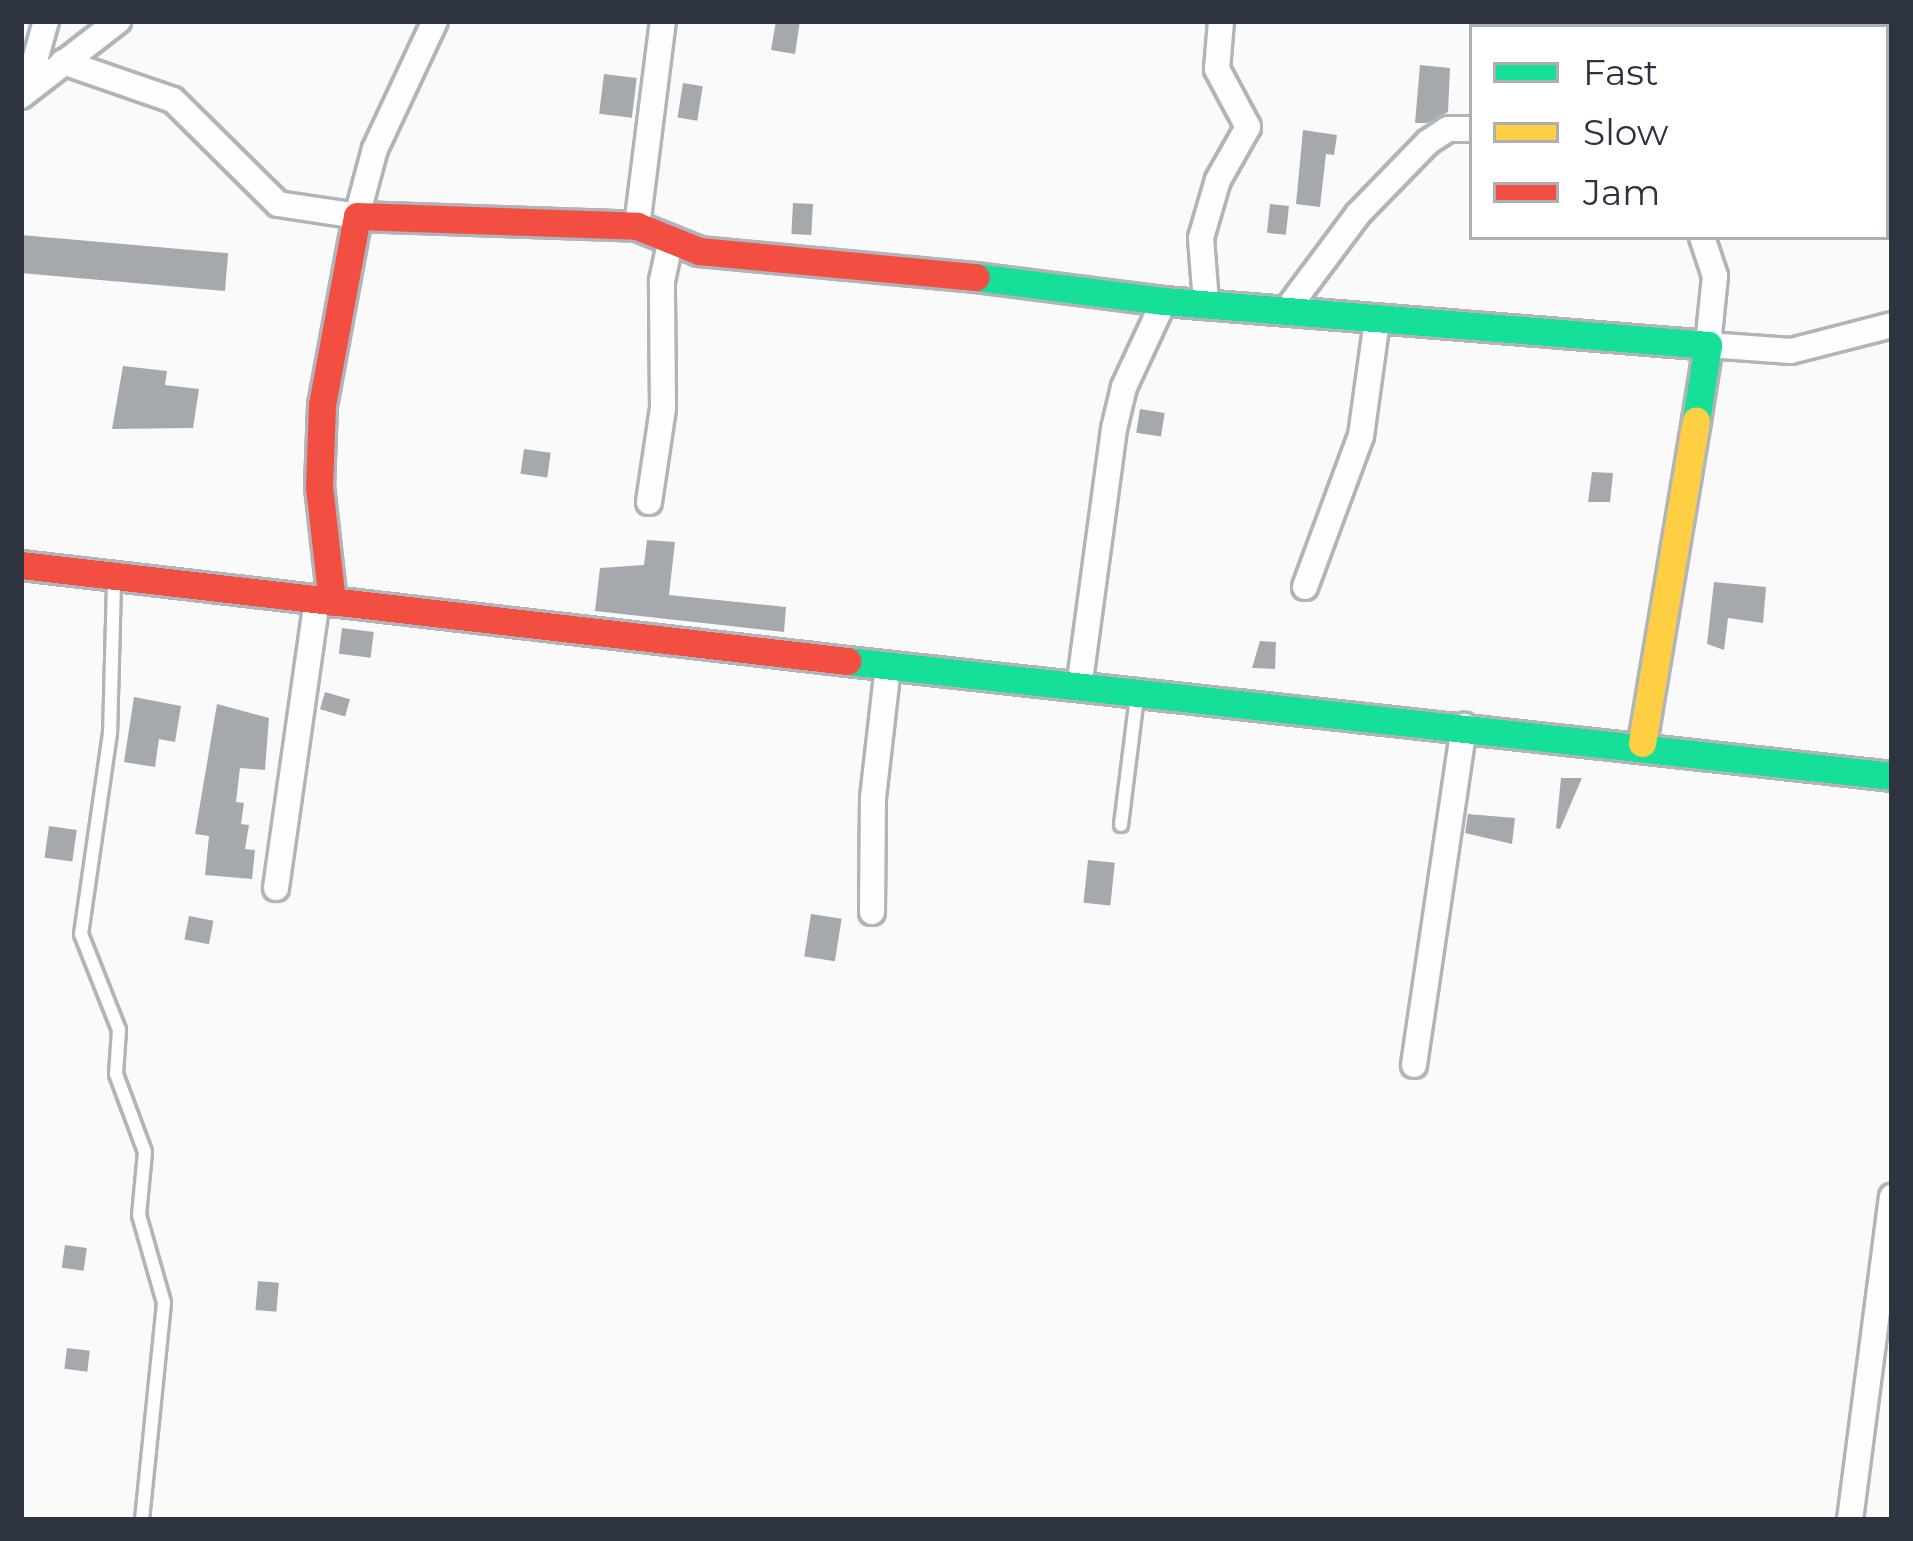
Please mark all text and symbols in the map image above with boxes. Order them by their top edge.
legend [1469,24,1889,240]
text: Fast [1583,50,1658,94]
text: Slow [1583,110,1669,154]
text: Jam [1583,170,1660,214]

